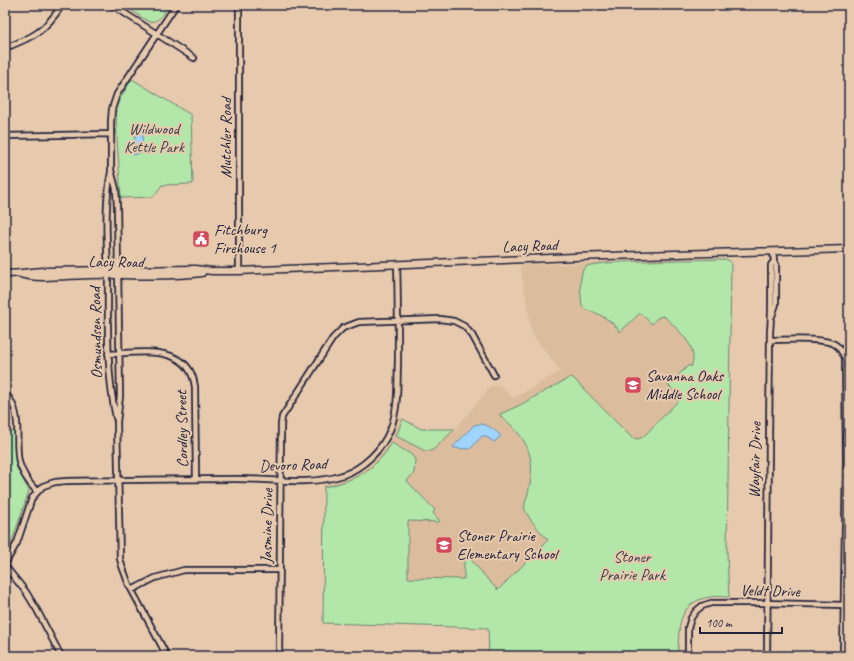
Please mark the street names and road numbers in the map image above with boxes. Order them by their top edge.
street label: Mutchler Road [216,95,236,178]
street label: Lacy Road [502,235,561,257]
street label: Lacy Road [88,252,147,273]
street label: Osmundsen Road [85,284,107,379]
street label: Cordley Street [171,389,193,468]
street label: Wayfair Drive [744,420,766,498]
street label: Devoro Road [259,454,330,476]
street label: Jasmine Drive [256,487,278,565]
street label: Veldt Drive [740,580,802,602]

